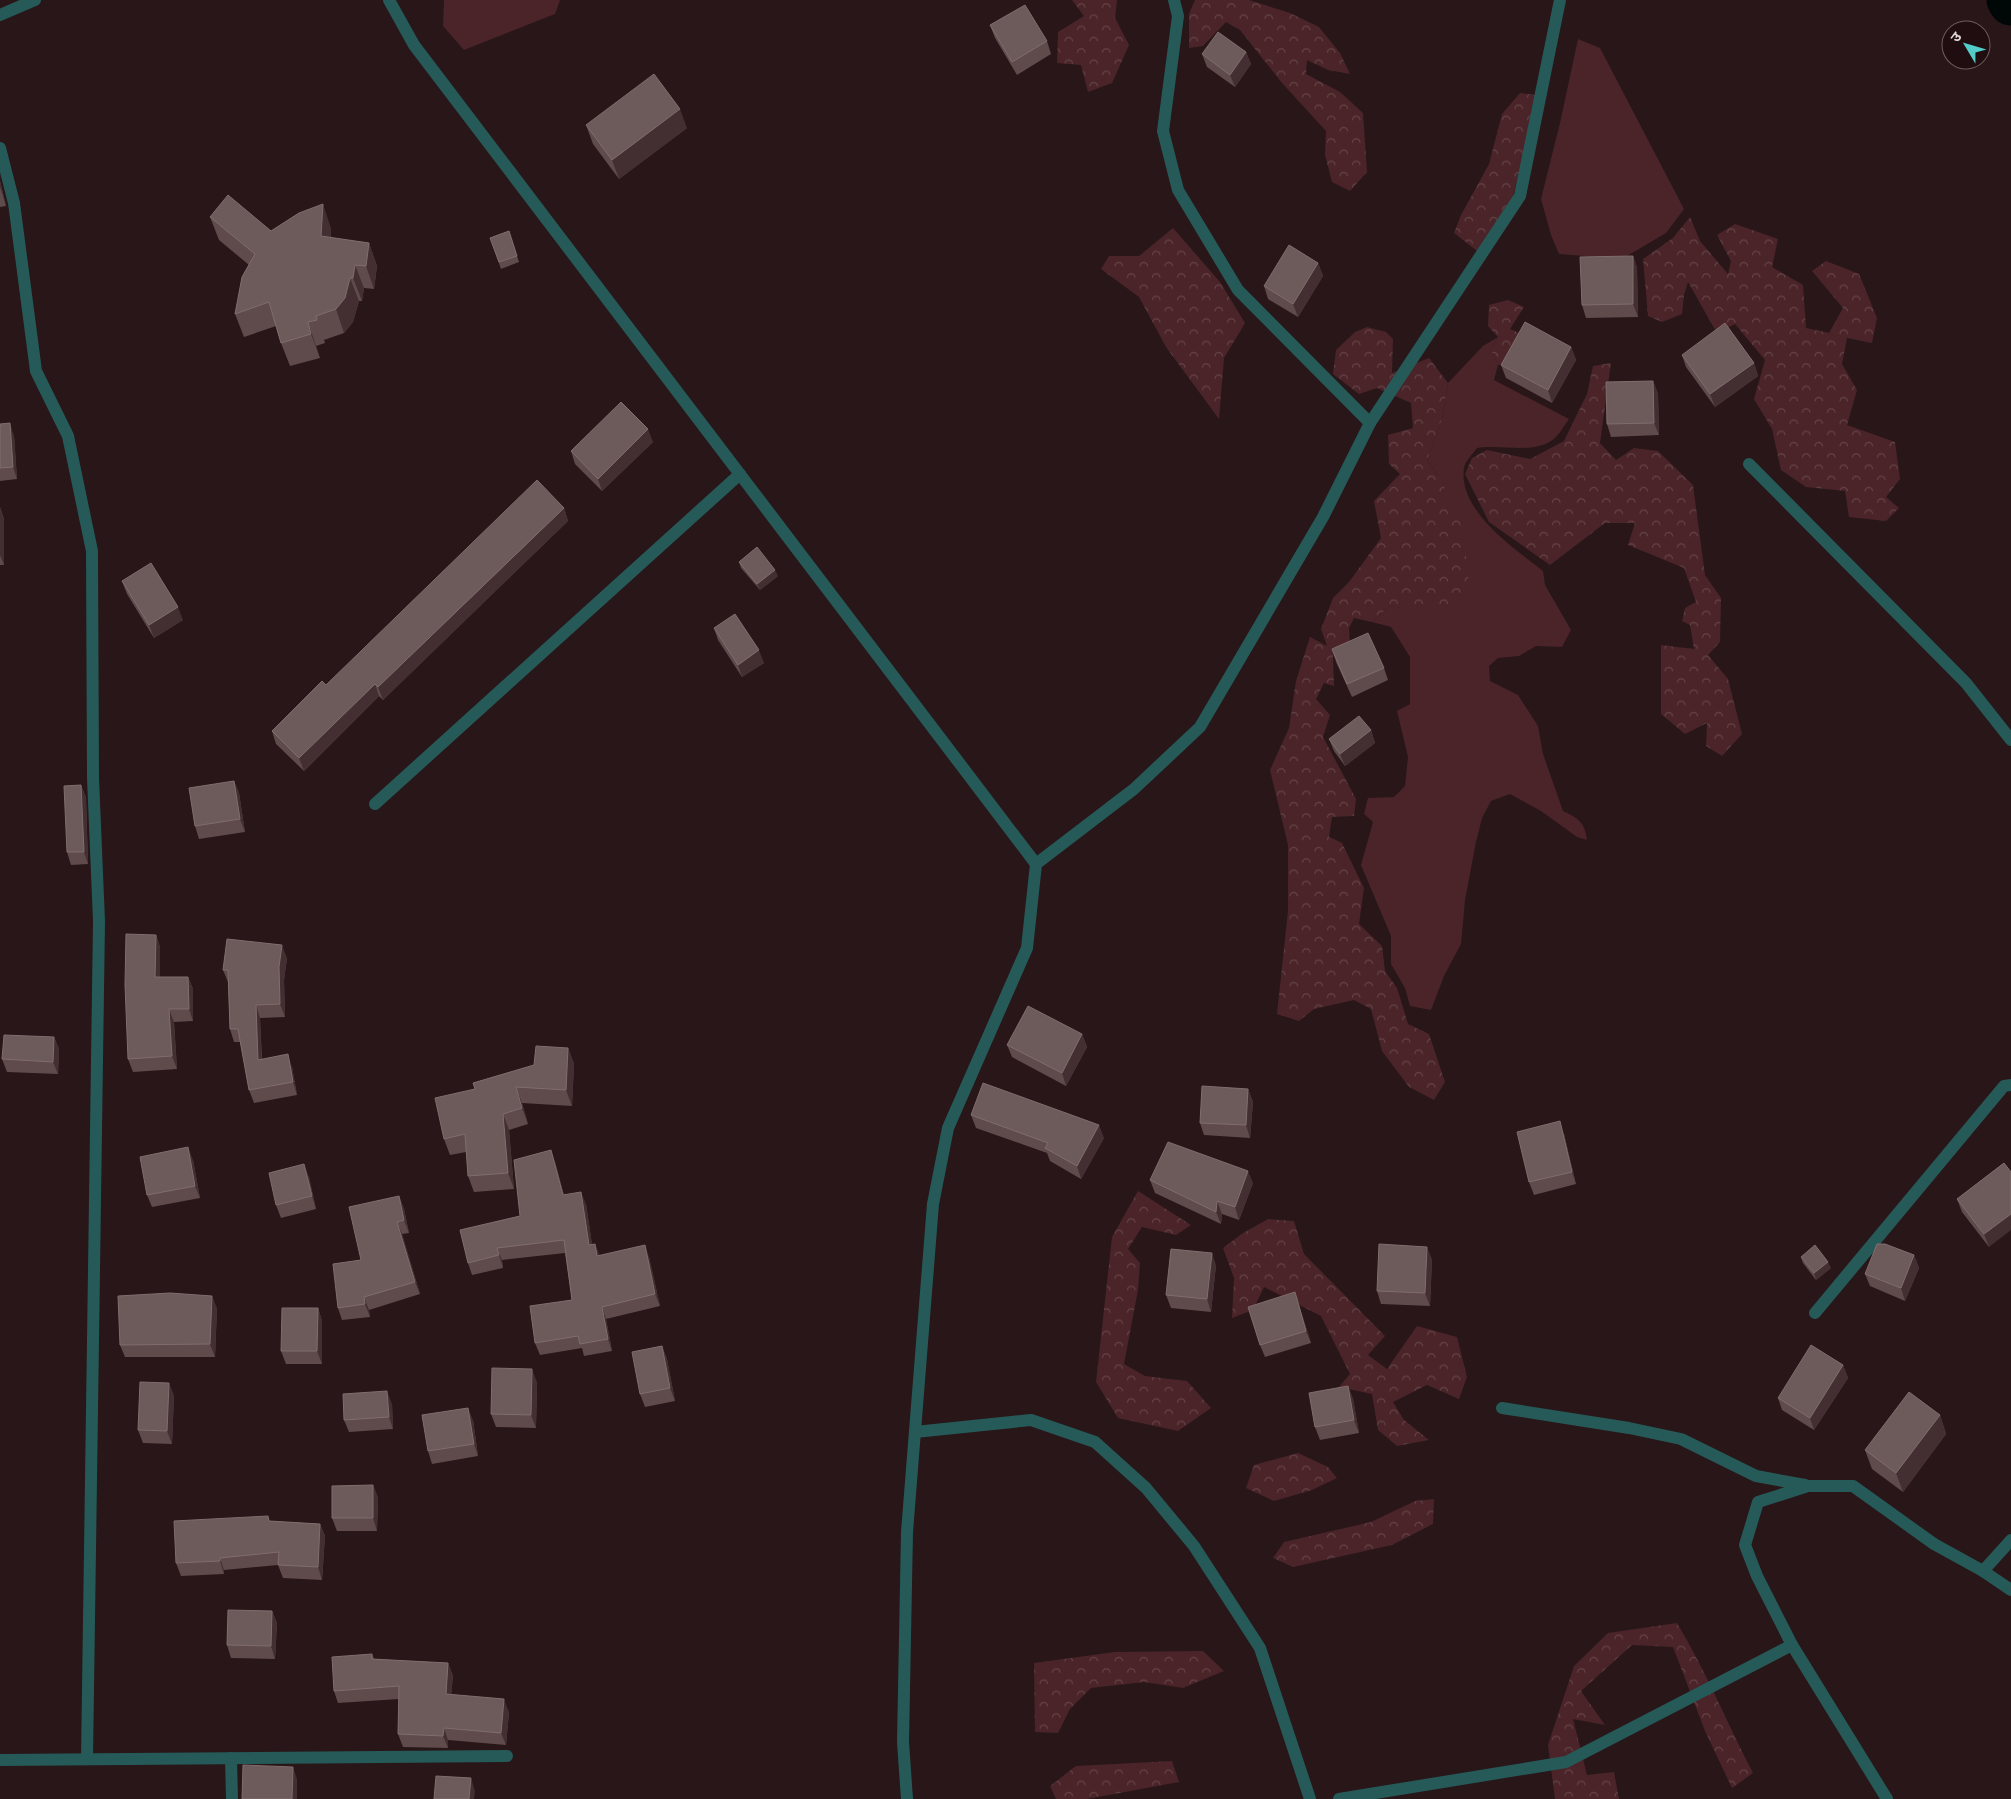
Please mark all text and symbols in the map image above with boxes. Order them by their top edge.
north arrow [1941,20,1991,70]
text: उ [1946,28,1966,46]

